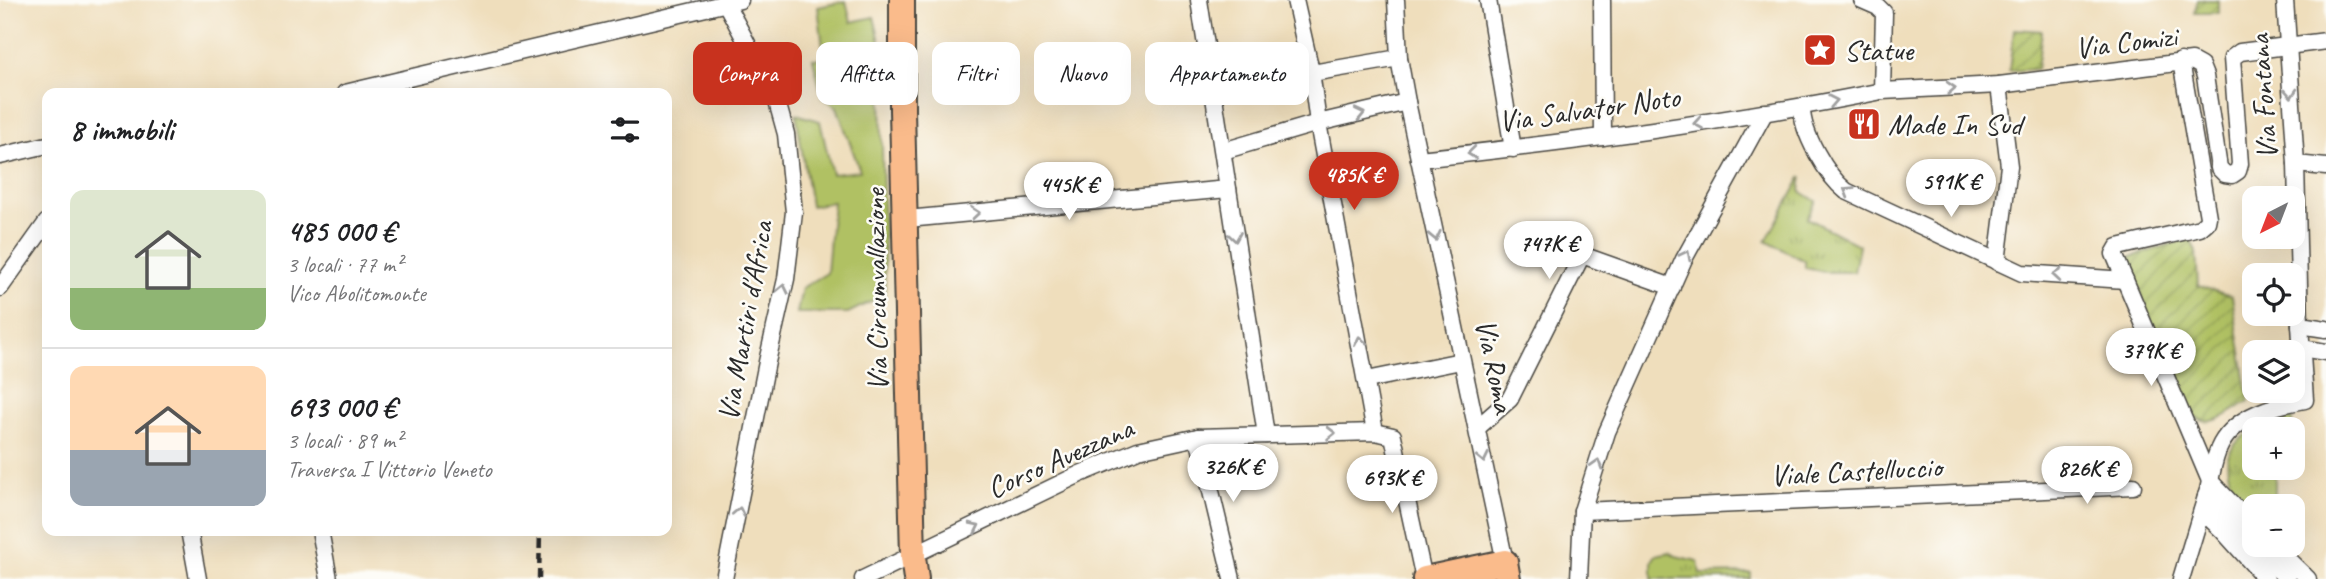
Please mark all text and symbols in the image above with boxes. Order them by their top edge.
street label: Via Comizi [2073,17,2182,67]
place icon: Statue [1801,31,1839,69]
place label: Statue [1844,31,1915,69]
street label: Via Fontana [2240,31,2286,161]
chip: Compra [693,42,802,105]
chip: Affitta [816,42,918,105]
chip: Filtri [932,42,1020,105]
chip: Nuovo [1034,42,1131,105]
chip: Appartamento [1145,42,1309,105]
street label: Via Salvator Noto [1496,77,1683,140]
one-way arrow [1945,81,1956,96]
one-way arrow [2283,87,2298,98]
one-way arrow [1827,95,1839,110]
restaurant icon: Made In Sud [1845,105,1883,143]
place label: Made In Sud [1888,105,2026,143]
one-way arrow [1354,107,1366,122]
text: 8 immobili [70,111,173,149]
icon: filters [606,111,644,149]
one-way arrow [1692,115,1704,130]
one-way arrow [1467,146,1478,161]
pin: 485K € [1297,152,1411,212]
text: 485K € [1325,160,1383,189]
pin: 591K € [1894,160,2008,219]
pin: 445K € [1012,162,1126,222]
text: 591K € [1922,167,1980,196]
text: 445K € [1040,170,1098,199]
street label: Via Circumvallazione [855,186,897,392]
one-way arrow [1843,186,1856,199]
north arrow [2242,186,2305,248]
map controls [2242,186,2305,557]
one-way arrow [969,205,981,220]
text: 485 000 € [287,212,396,250]
street label: Via Martiri d'Africa [709,216,782,424]
icon: home [126,218,210,302]
pin: 747K € [1492,222,1606,281]
text: 747K € [1520,229,1578,258]
one-way arrow [1427,230,1442,242]
one-way arrow [1227,231,1242,243]
text: 3 locali · 77 m² [287,250,402,279]
one-way arrow [1678,250,1692,262]
button: locate [2242,263,2305,326]
one-way arrow [2051,268,2062,283]
text: Vico Abolitomonte [287,279,426,308]
one-way arrow [775,283,790,295]
street label: Via Roma [1467,316,1524,418]
pin: 379K € [2094,328,2208,388]
one-way arrow [1353,335,1368,347]
text: 379K € [2122,336,2180,365]
button: layers [2242,340,2305,403]
text: 693 000 € [287,388,396,426]
icon: home [126,394,210,478]
street label: Corso Avezzana [981,408,1141,507]
button: + [2242,417,2305,480]
text: 3 locali · 89 m² [287,426,402,455]
one-way arrow [1325,426,1336,441]
pin: 326K € [1176,444,1290,504]
street label: Viale Castelluccio [1770,447,1946,494]
pin: 826K € [2030,447,2144,506]
text: 326K € [1203,452,1263,481]
one-way arrow [1475,452,1490,464]
text: 826K € [2057,454,2117,483]
text: Traversa I Vittorio Veneto [287,455,492,484]
pin: 693K € [1335,456,1449,515]
one-way arrow [1589,458,1603,471]
text: 693K € [1363,463,1421,492]
button: − [2242,494,2305,557]
one-way arrow [730,506,745,518]
one-way arrow [968,521,980,535]

